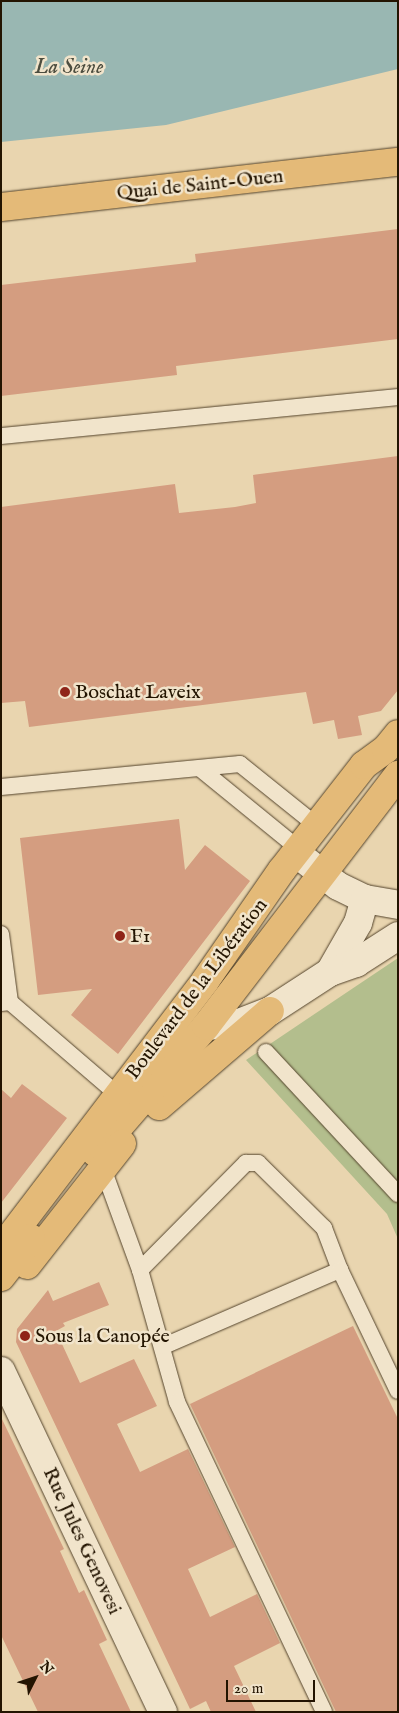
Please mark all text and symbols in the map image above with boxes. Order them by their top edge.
water label: La Seine [35,55,103,81]
street label: Quai de Saint-Ouen [116,164,284,206]
place label: Boschat Laveix [75,680,201,704]
marker: Boschat Laveix [59,686,71,698]
street label: Boulevard de la Libération [121,894,273,1084]
place label: F1 [130,924,150,948]
marker: F1 [114,930,126,942]
place label: Sous la Canopée [35,1324,170,1348]
marker: Sous la Canopée [19,1330,31,1342]
street label: Rue Jules Genovesi [37,1464,127,1618]
north arrow [10,1653,60,1703]
text: N [36,1658,57,1679]
scale bar [229,1670,318,1702]
text: 20 m [234,1679,263,1698]

